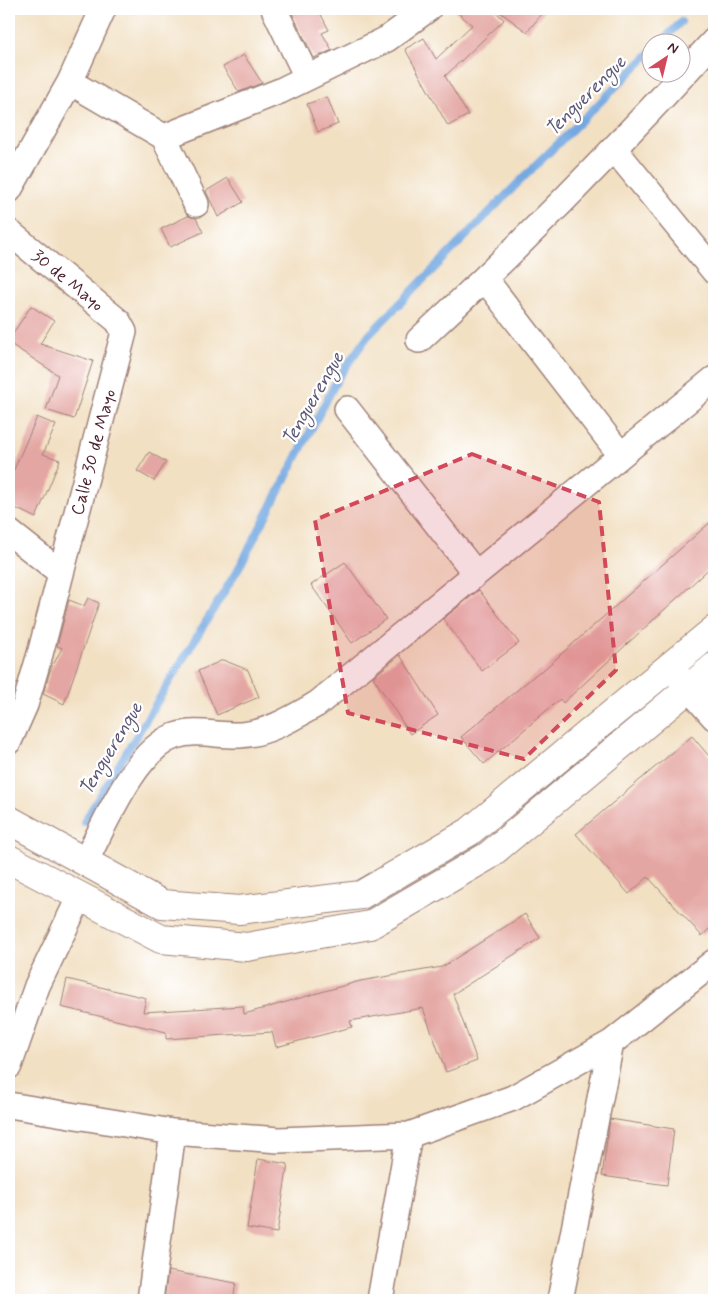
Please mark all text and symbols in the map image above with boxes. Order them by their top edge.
north arrow [640,32,690,82]
text: N [664,38,682,58]
water label: Tenguerengue [540,49,634,143]
street label: 30 de Mayo [26,244,108,317]
water label: Tenguerengue [276,346,353,451]
street label: Calle 30 de Mayo [66,386,122,518]
water label: Tenguerengue [74,697,151,801]

